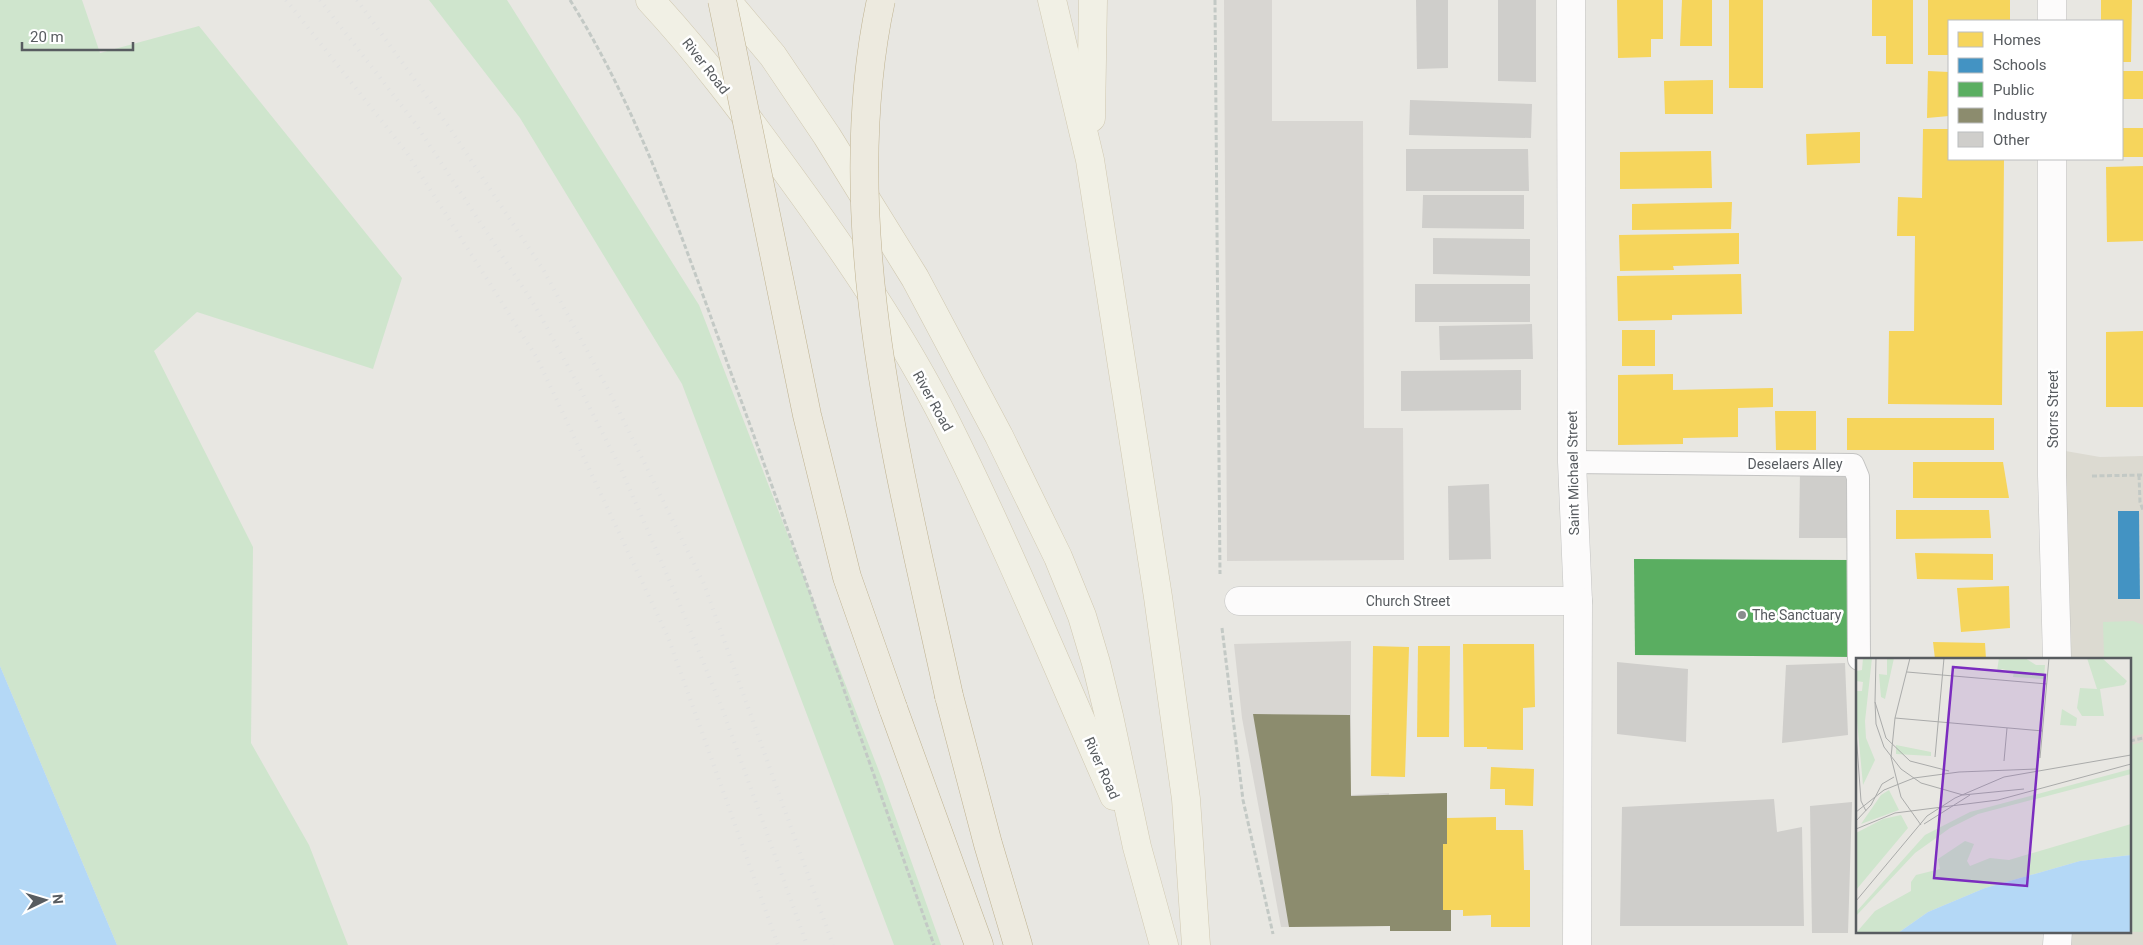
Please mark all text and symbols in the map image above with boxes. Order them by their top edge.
scale bar [22,20,134,52]
legend [1948,20,2123,160]
text: 20 m [30,28,64,46]
text: Homes [1993,31,2041,49]
street label: River Road [679,35,733,97]
text: Schools [1993,56,2047,74]
text: Public [1993,81,2034,99]
text: Industry [1993,106,2047,124]
text: Other [1993,131,2030,149]
street label: River Road [910,368,956,434]
street label: Storrs Street [2045,370,2061,448]
street label: Saint Michael Street [1564,410,1582,535]
street label: Deselaers Alley [1747,456,1843,472]
street label: Church Street [1366,593,1451,609]
place label: The Sanctuary [1752,607,1842,623]
marker: The Sanctuary [1736,609,1748,621]
inset map [1856,658,2130,932]
street label: River Road [1081,734,1123,802]
north arrow [20,875,70,925]
text: N [50,893,66,904]

